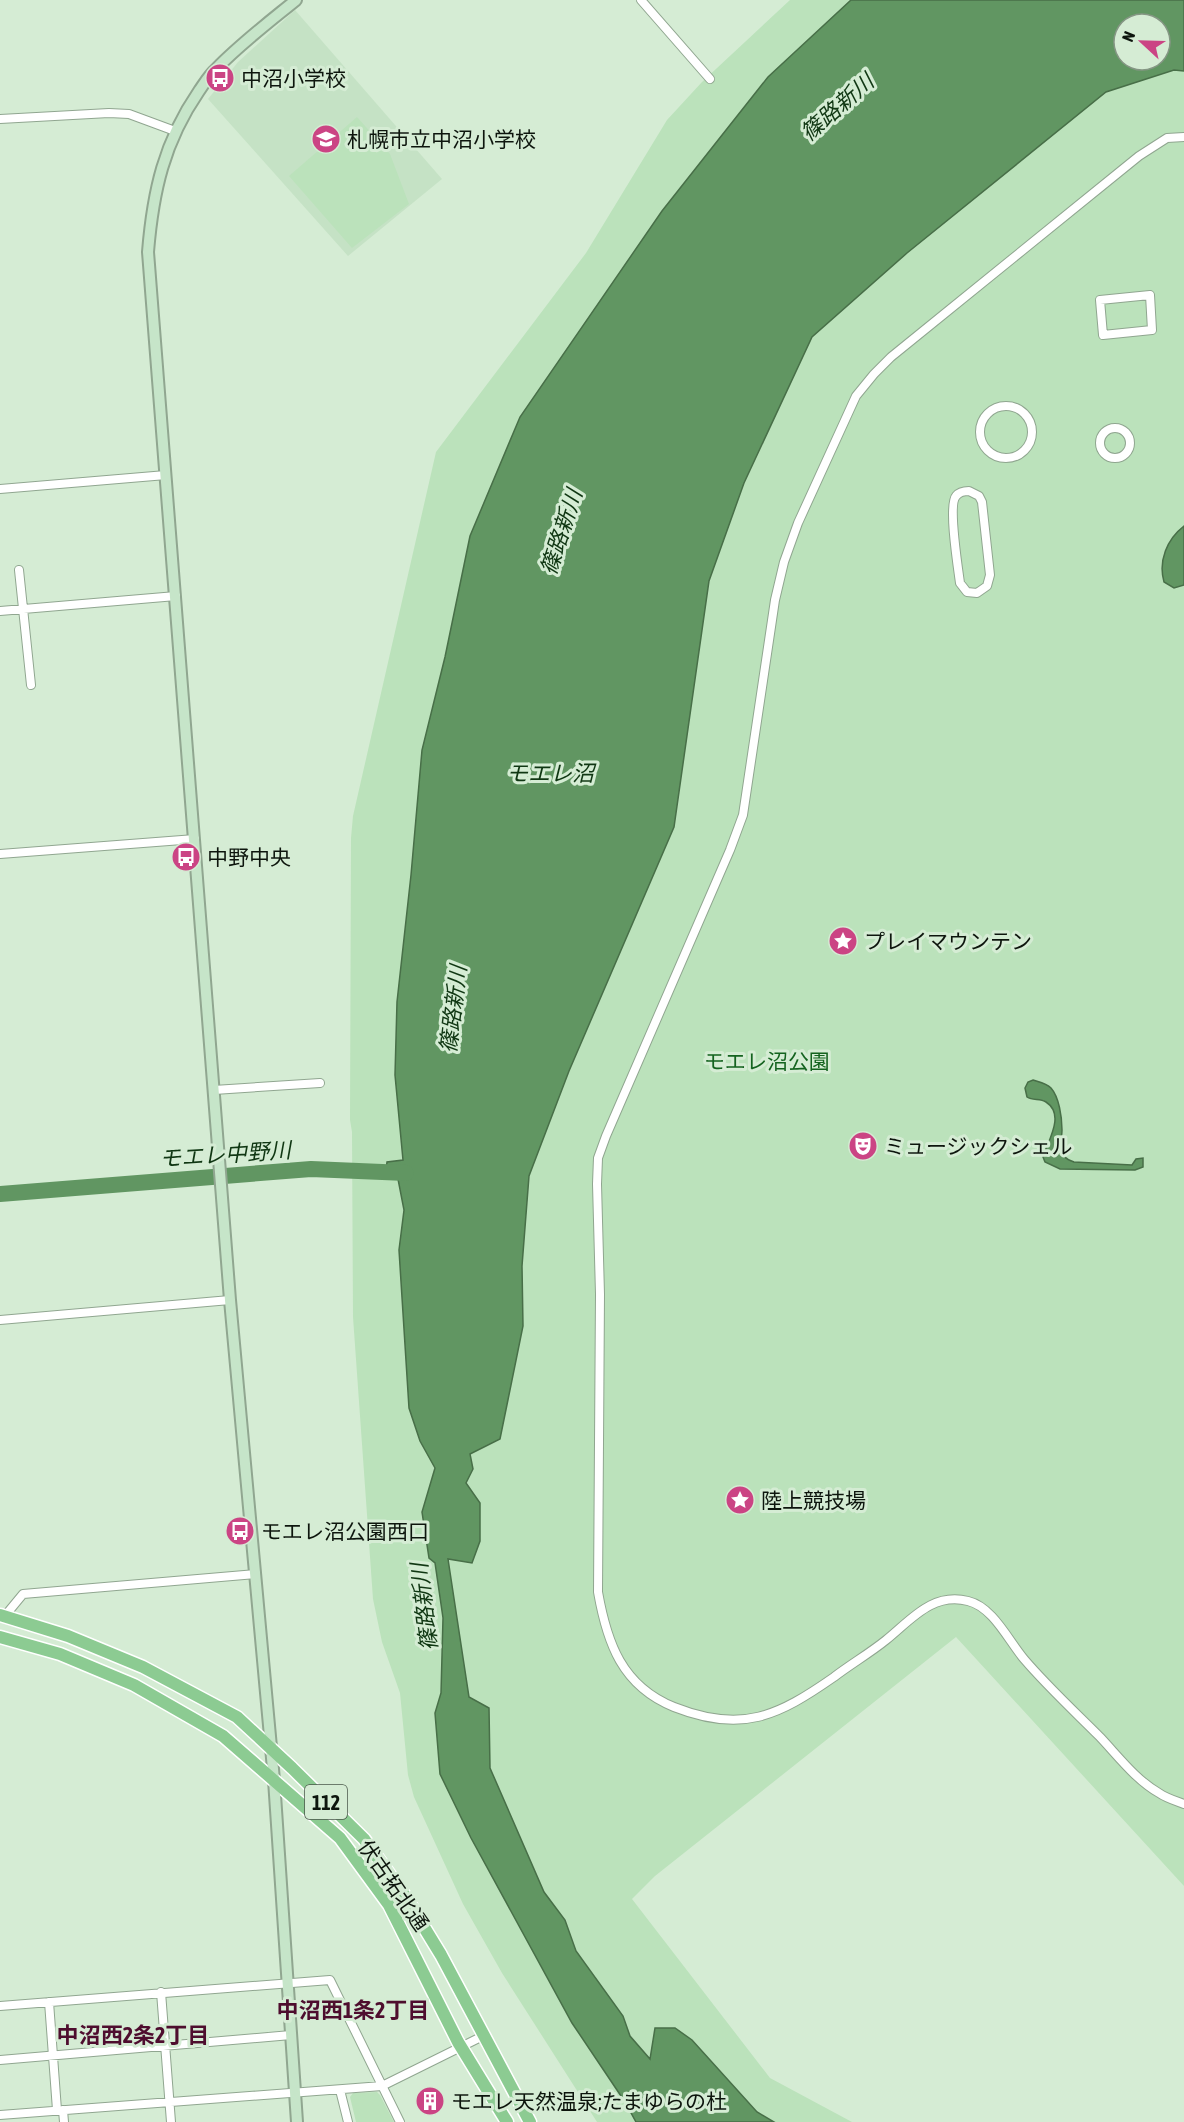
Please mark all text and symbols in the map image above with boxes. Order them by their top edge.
north arrow [1112,12,1172,72]
text: N [1118,29,1138,44]
bus stop icon: 中沼小学校 [204,62,236,94]
place label: 中沼小学校 [241,66,346,90]
water label: 篠路新川 [795,67,880,146]
school or university icon: 札幌市立中沼小学校 [310,123,342,155]
place label: 札幌市立中沼小学校 [347,127,536,151]
water label: 篠路新川 [535,484,588,578]
water label: モエレ沼 [506,760,597,786]
bus stop icon: 中野中央 [170,841,202,873]
place label: 中野中央 [207,845,291,869]
place icon: プレイマウンテン [827,925,859,957]
place label: プレイマウンテン [864,929,1032,953]
water label: 篠路新川 [435,962,472,1054]
park label: モエレ沼公園 [704,1049,830,1073]
theatre icon: ミュージックシェル [847,1130,879,1162]
place label: ミュージックシェル [884,1134,1073,1158]
water label: モエレ中野川 [158,1136,294,1172]
place icon: 陸上競技場 [724,1484,756,1516]
place label: 陸上競技場 [761,1488,866,1512]
bus stop icon: モエレ沼公園西口 [224,1515,256,1547]
place label: モエレ沼公園西口 [261,1519,429,1543]
water label: 篠路新川 [405,1560,442,1652]
road number: 112 [305,1785,347,1819]
street label: 伏古拓北通 [354,1835,434,1935]
district label: 中沼西1条2丁目 [277,1997,429,2023]
district label: 中沼西2条2丁目 [57,2022,209,2048]
building icon: モエレ天然温泉;たまゆらの杜 [414,2085,446,2117]
place label: モエレ天然温泉;たまゆらの杜 [451,2089,727,2113]

